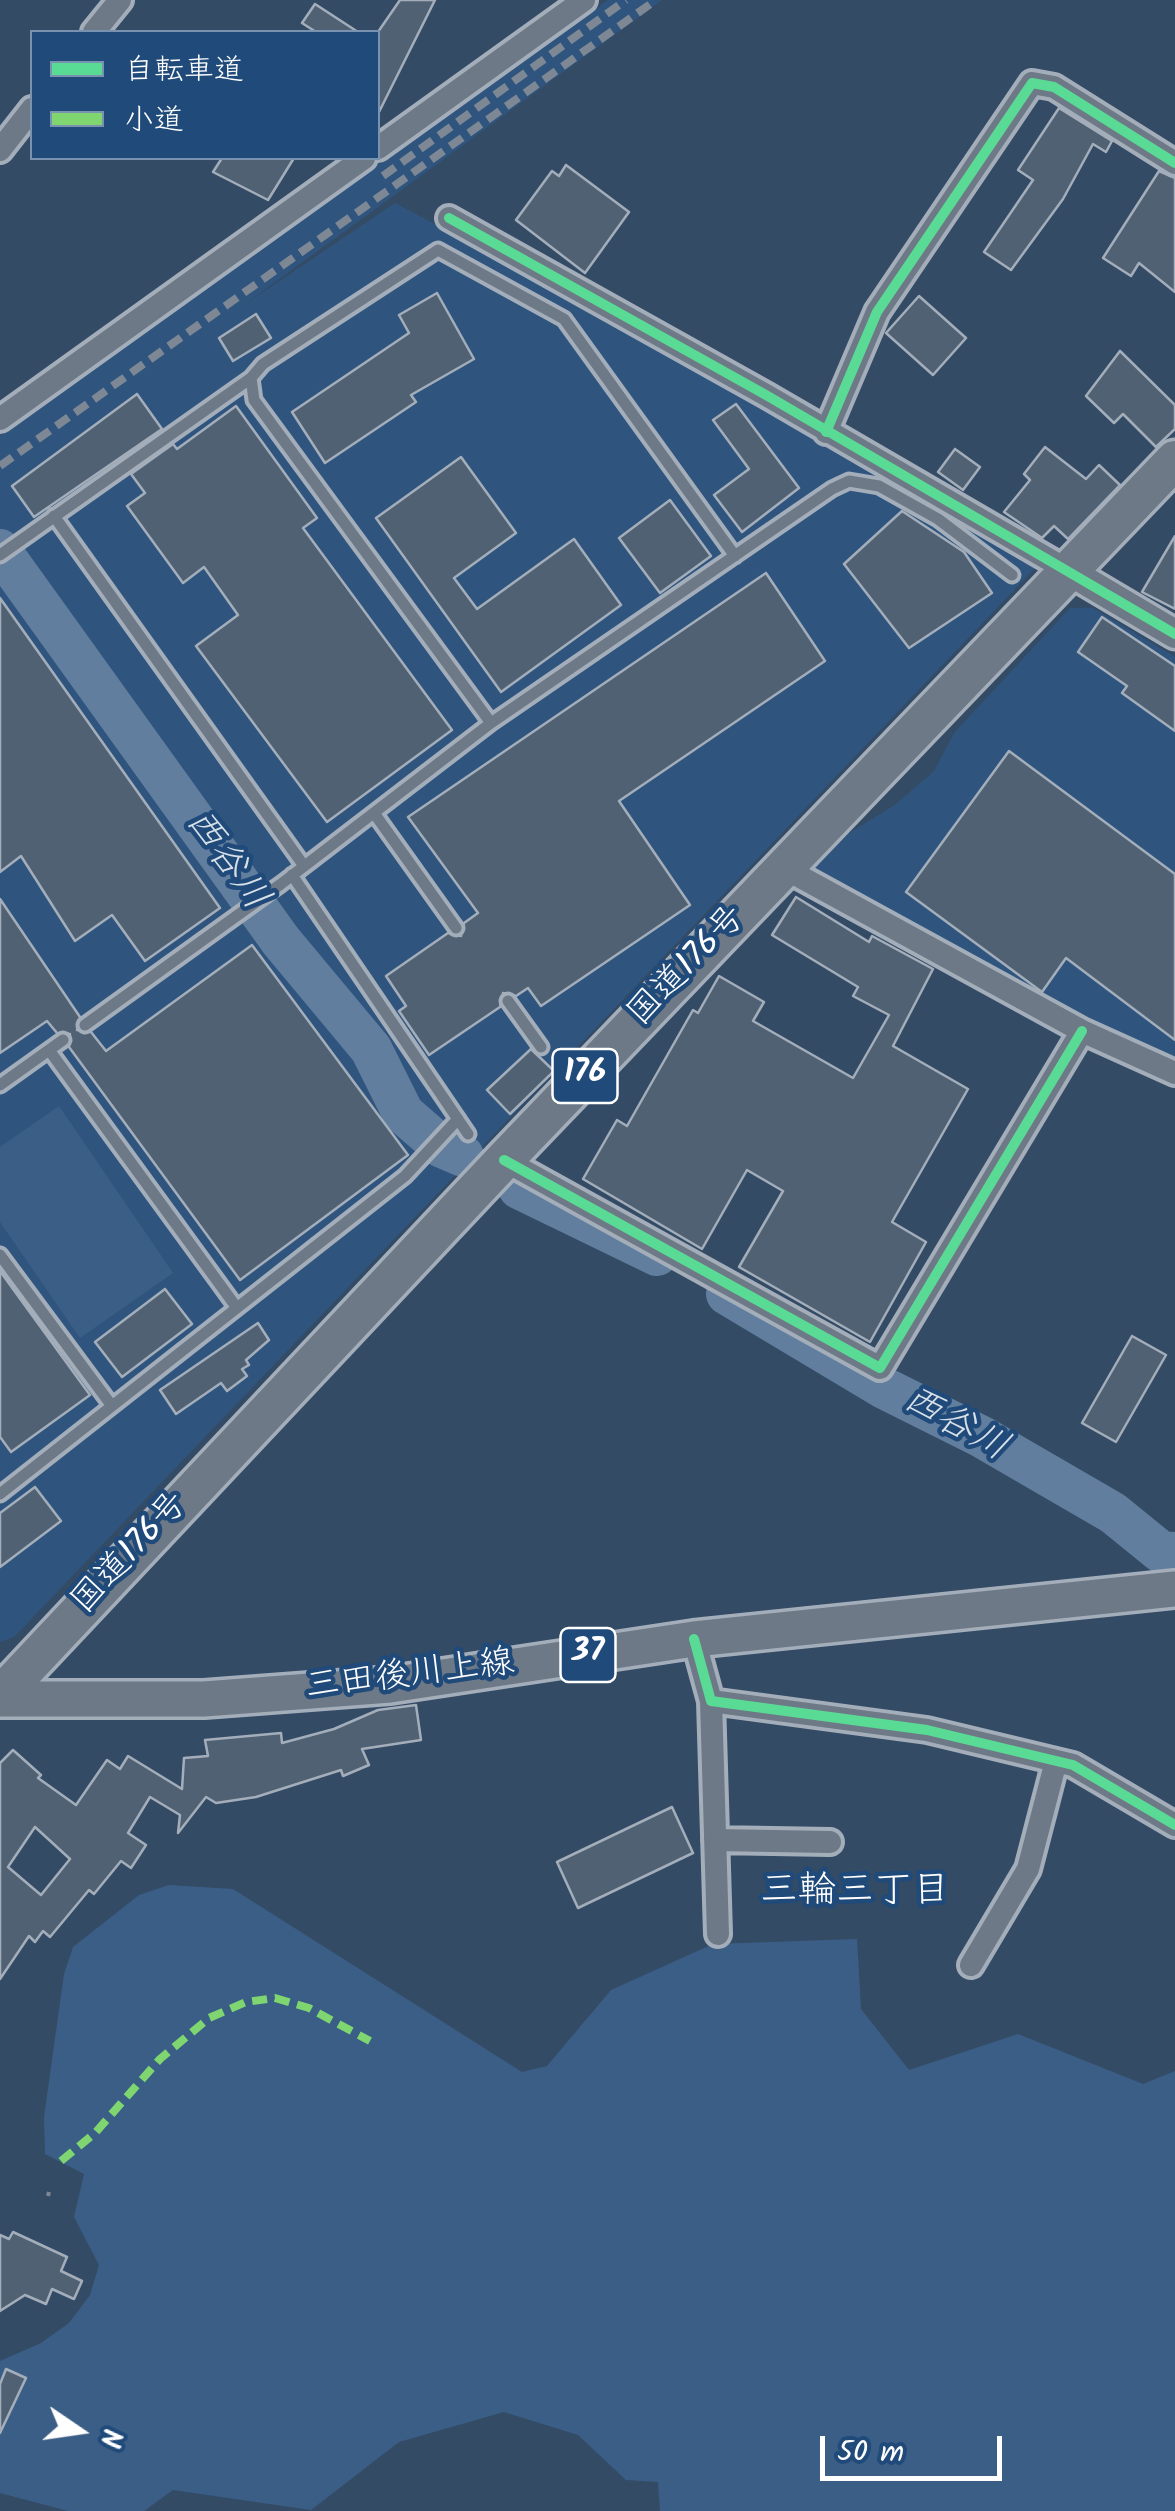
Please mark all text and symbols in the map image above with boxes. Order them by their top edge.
legend [30,30,380,160]
text: 自転車道 [124,47,244,95]
text: 小道 [124,97,184,145]
water label: 西谷川 [172,802,276,922]
street label: 国道176号 [621,899,757,1037]
road number: 176 [552,1049,618,1103]
water label: 西谷川 [893,1379,1015,1475]
street label: 国道176号 [65,1485,199,1625]
road number: 37 [560,1628,616,1682]
street label: 三田後川上線 [303,1644,517,1712]
district label: 三輪三丁目 [760,1872,950,1918]
north arrow [30,2381,130,2481]
scale bar [825,2416,1008,2478]
text: N [86,2424,134,2452]
text: 50 m [837,2429,904,2477]

